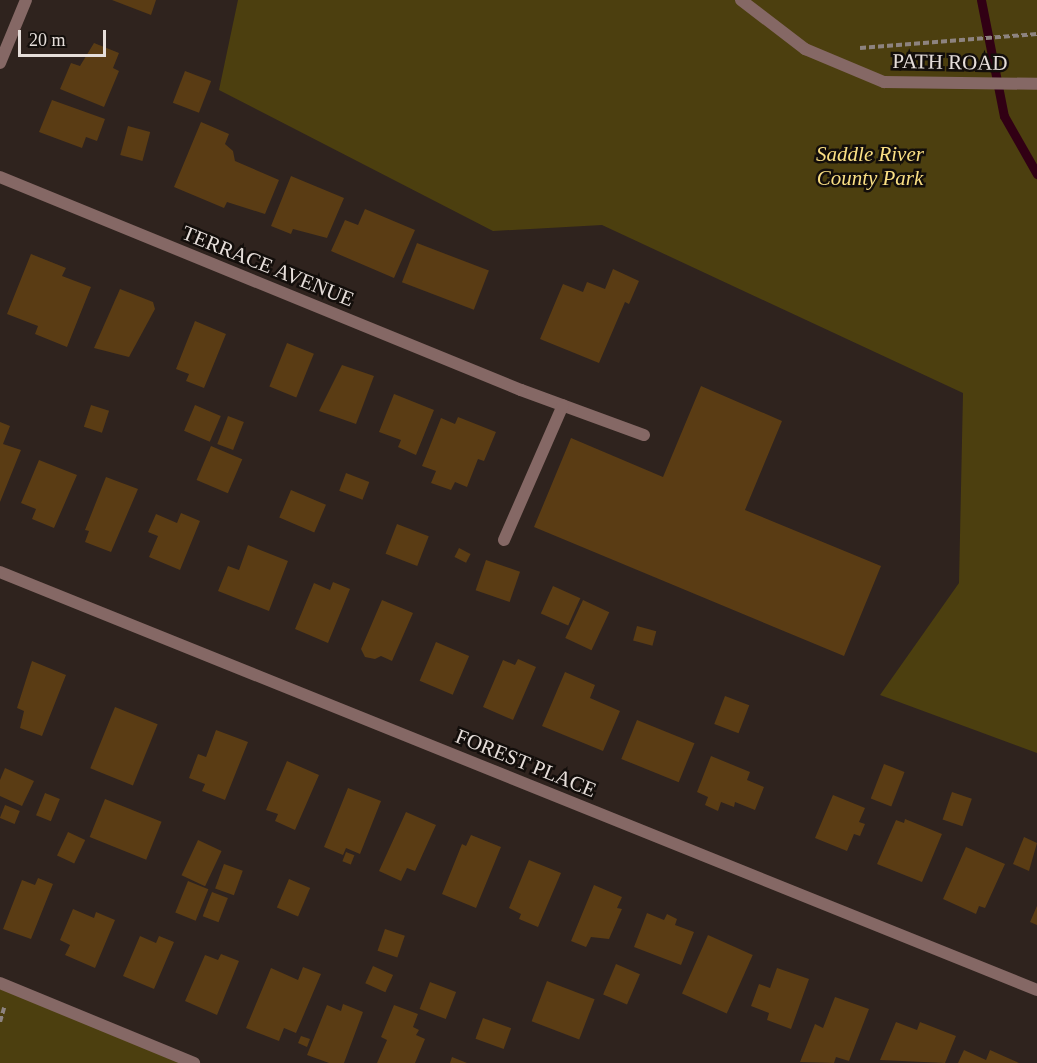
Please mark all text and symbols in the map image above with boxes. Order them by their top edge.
scale bar [21,18,110,56]
text: 20 m [29,30,66,50]
street label: PATH ROAD [892,48,1008,76]
park label: Saddle River County Park [816,141,924,191]
street label: TERRACE AVENUE [178,220,358,312]
street label: FOREST PLACE [452,723,600,803]

